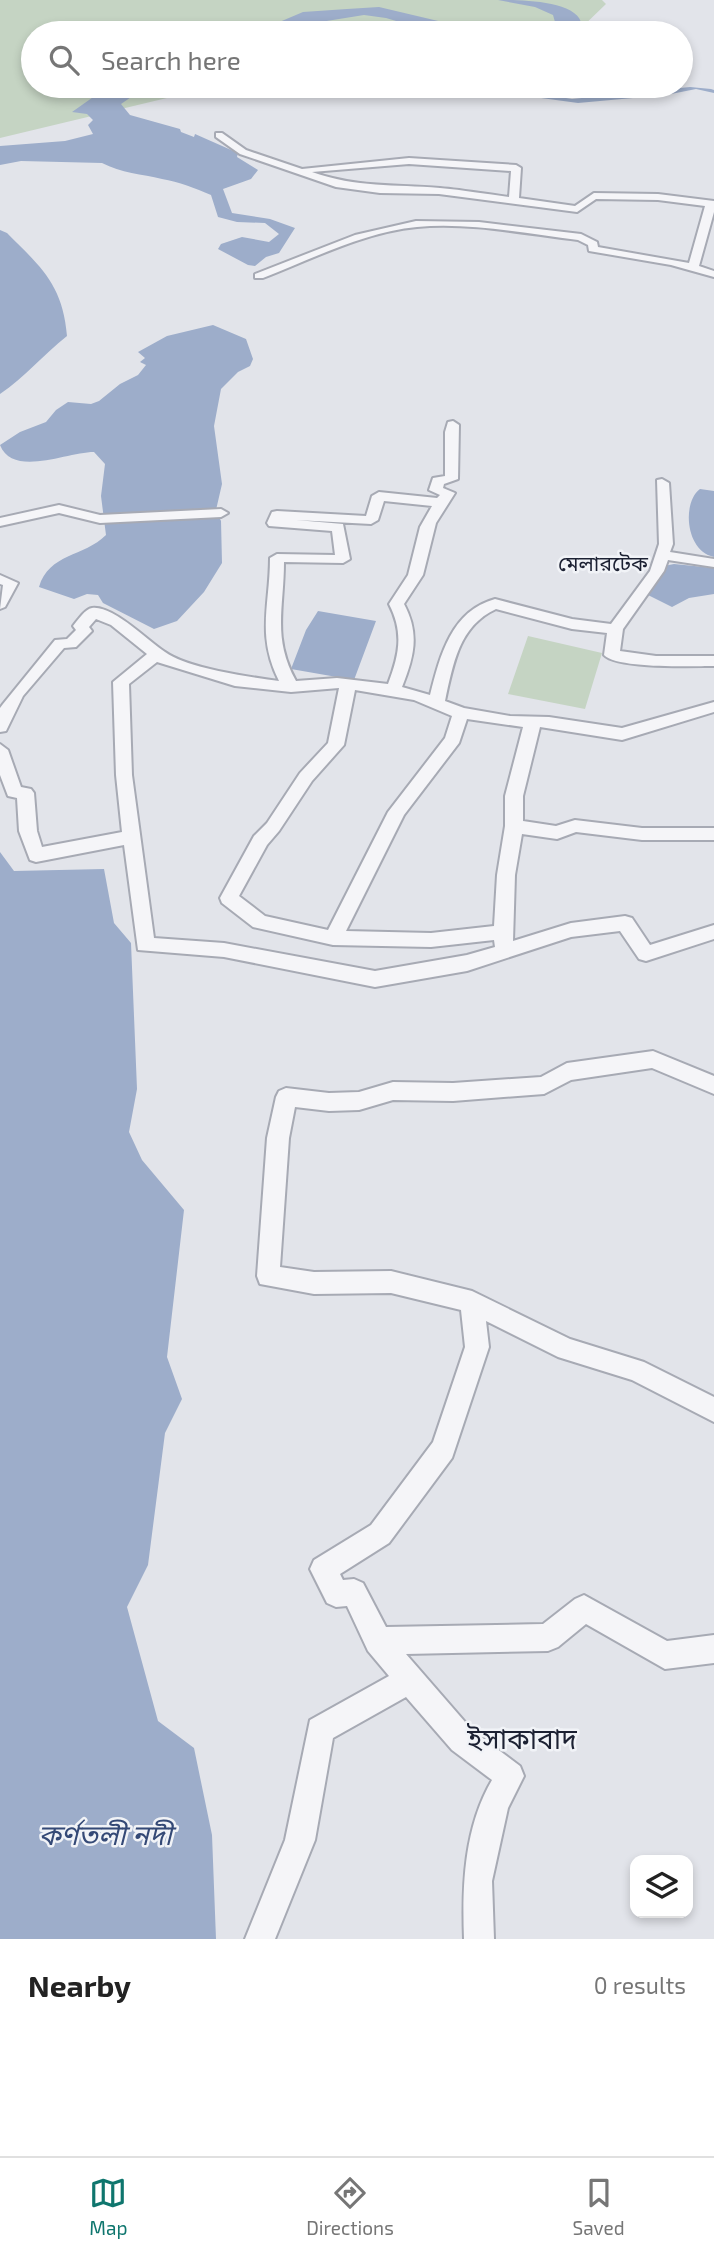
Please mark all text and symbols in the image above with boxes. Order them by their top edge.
search box [21,21,693,98]
icon: search [45,41,83,79]
text: Search here [101,44,241,75]
district label: মেলারটেক [558,550,649,575]
district label: ইসাকাবাদ [466,1721,577,1755]
water label: কর্ণতলী নদী [38,1817,177,1851]
map controls [630,1855,693,1918]
button: layers [630,1855,693,1918]
text: Nearby [28,1967,131,2003]
text: 0 results [594,1971,686,1999]
tab: Map [89,2174,127,2239]
tab: Directions [306,2174,394,2239]
tab: Saved [572,2174,625,2239]

